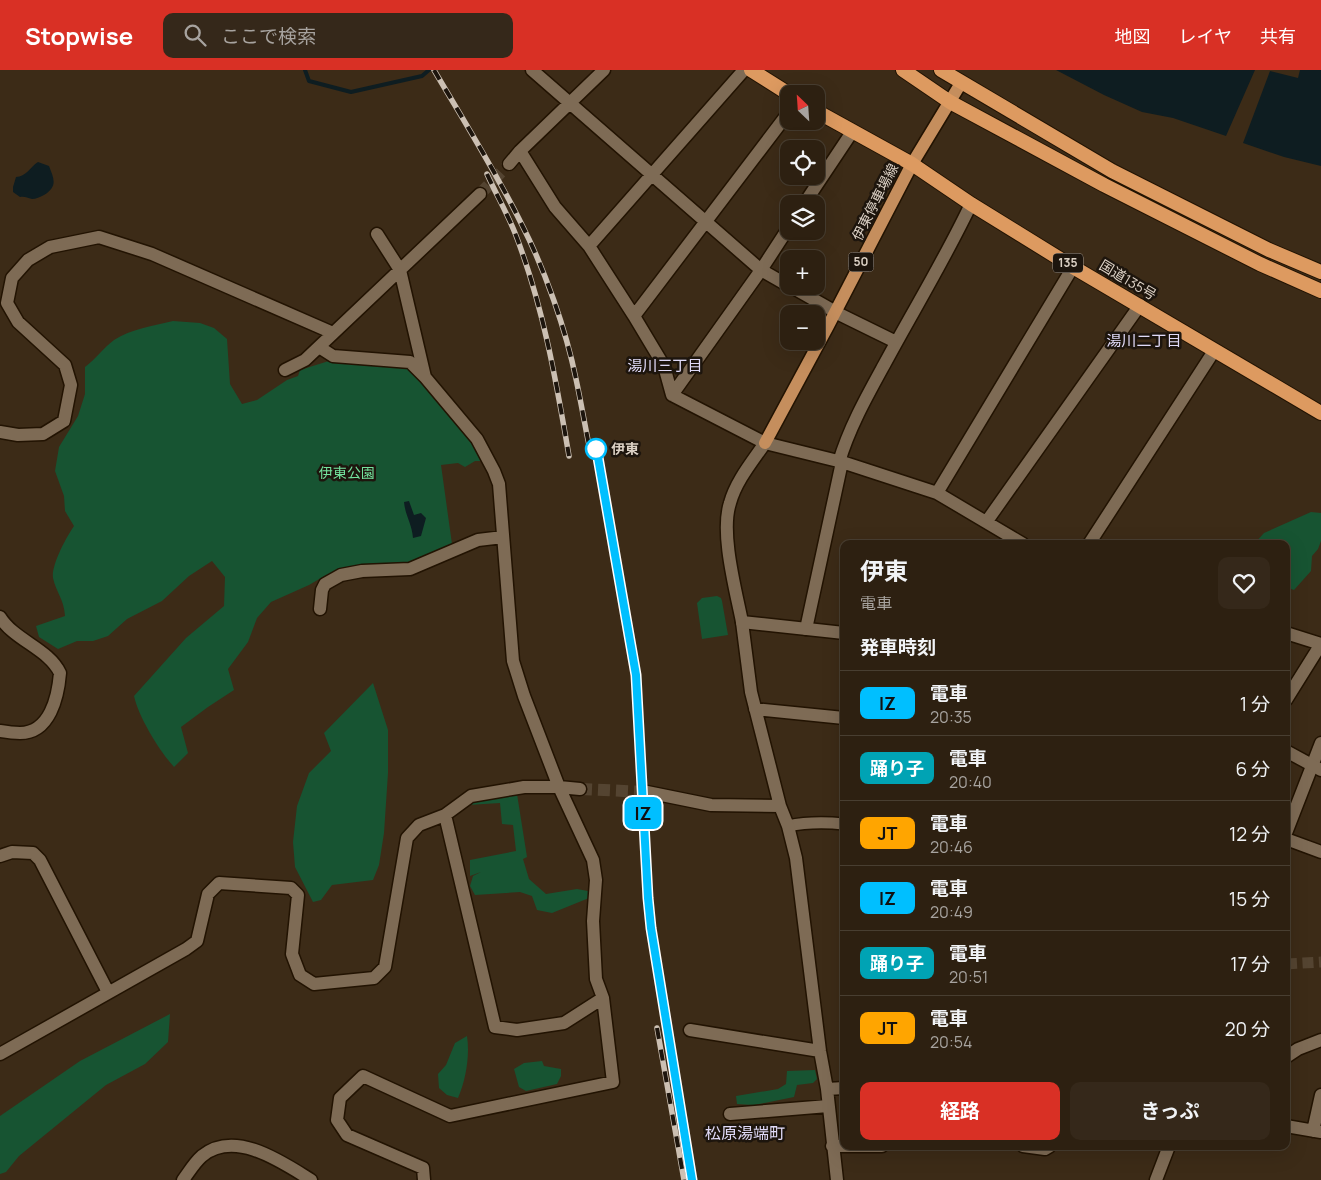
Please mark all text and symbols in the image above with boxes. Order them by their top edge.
search box [163,13,513,58]
text: Stopwise [25,19,133,52]
icon: search [181,21,209,49]
text: ここで検索 [221,23,316,49]
text: 地図 [1115,24,1151,48]
text: レイヤ [1179,24,1232,48]
text: 共有 [1260,24,1296,48]
north arrow [780,85,825,130]
map controls [780,85,825,350]
button: locate [780,140,825,185]
street label: 伊東停車場線 [847,160,902,244]
button: layers [780,195,825,240]
button: + [780,250,825,295]
road number: 50 [848,252,874,272]
road number: 135 [1053,254,1083,272]
street label: 国道135号 [1096,255,1160,304]
button: − [780,305,825,350]
district label: 湯川二丁目 [1106,330,1182,351]
district label: 湯川三丁目 [627,355,703,376]
marker: 伊東 [585,438,607,460]
place label: 伊東 [611,439,639,458]
park label: 伊東公園 [319,463,375,482]
text: 伊東 [860,554,908,587]
button: heart [1218,557,1270,609]
text: 電車 [860,592,892,614]
text: 発車時刻 [860,634,936,660]
text: 電車 [930,680,968,706]
text: IZ [879,691,896,715]
text: 1 分 [1240,691,1270,717]
text: 20:35 [930,706,972,728]
text: 電車 [949,745,987,771]
text: 踊り子 [870,756,924,780]
text: 6 分 [1235,756,1270,782]
text: 20:40 [949,771,992,793]
line badge: IZ [620,797,666,829]
text: IZ [635,801,652,825]
text: 電車 [930,810,968,836]
text: JT [878,821,897,845]
text: 12 分 [1229,821,1270,847]
text: 20:46 [930,836,973,858]
text: 電車 [930,875,968,901]
text: IZ [879,886,896,910]
text: 15 分 [1229,886,1270,912]
text: 20:49 [930,901,973,923]
text: 電車 [949,940,987,966]
text: 踊り子 [870,951,924,975]
text: 17 分 [1230,951,1270,977]
text: 20:51 [949,966,988,988]
text: 電車 [930,1005,968,1031]
text: JT [878,1016,897,1040]
text: 20 分 [1225,1016,1270,1042]
text: 20:54 [930,1031,972,1053]
button: 経路 [860,1082,1060,1140]
button: きっぷ [1070,1082,1270,1140]
district label: 松原湯端町 [705,1122,785,1144]

